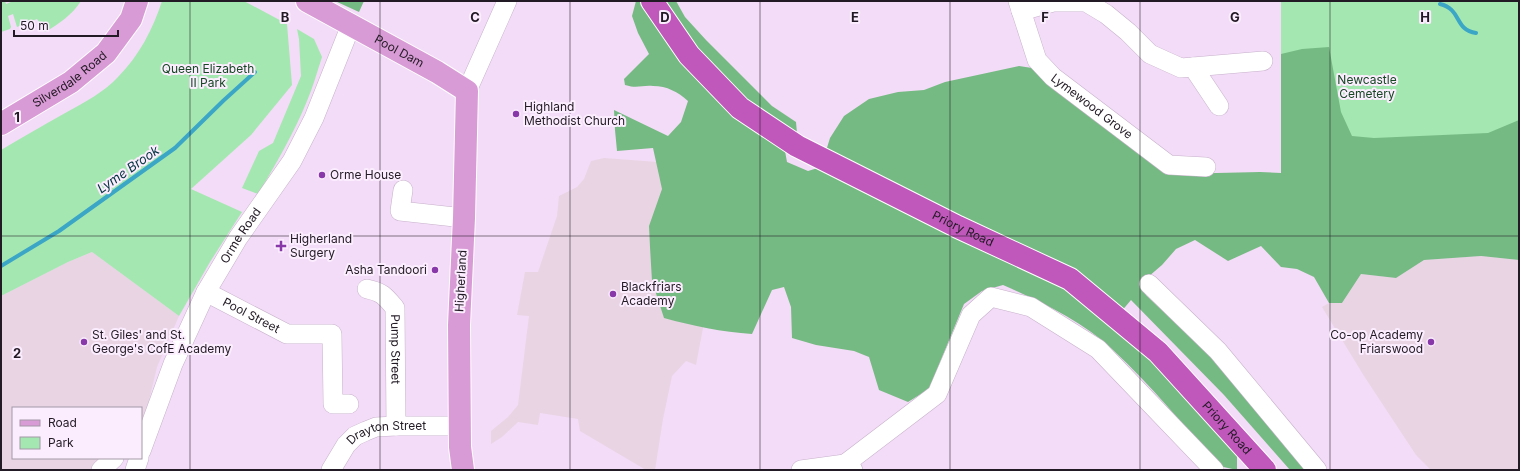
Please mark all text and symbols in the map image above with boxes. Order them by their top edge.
text: B [281,9,290,25]
text: C [470,9,480,25]
text: D [660,9,670,25]
text: E [851,9,859,25]
text: F [1041,9,1049,25]
text: G [1230,9,1240,25]
text: H [1420,9,1430,25]
scale bar [14,12,118,38]
text: 50 m [20,18,49,33]
street label: Pool Dam [372,31,427,70]
street label: Silverdale Road [30,48,110,110]
park label: Queen Elizabeth II Park [162,61,254,90]
street label: Lymewood Grove [1048,70,1136,142]
park label: Newcastle Cemetery [1337,72,1397,101]
place label: Highland Methodist Church [524,99,625,128]
text: 1 [14,109,20,125]
marker: Highland Methodist Church [511,109,521,119]
water label: Lyme Brook [94,141,163,196]
place label: Orme House [330,167,401,182]
marker: Orme House [317,170,327,180]
street label: Orme Road [217,205,264,266]
street label: Priory Road [930,207,996,250]
place label: Higherland Surgery [290,231,352,260]
marker: Higherland Surgery [275,240,287,252]
street label: Higherland [451,250,470,312]
place label: Asha Tandoori [345,262,427,277]
marker: Asha Tandoori [430,265,440,275]
place label: Blackfriars Academy [621,279,682,308]
marker: Blackfriars Academy [608,289,618,299]
street label: Pool Street [220,294,283,336]
street label: Pump Street [388,314,404,384]
place label: St. Giles' and St. George's CofE Academy [92,327,232,356]
place label: Co-op Academy Friarswood [1330,327,1423,356]
marker: St. Giles' and St. George's CofE Academy [79,337,89,347]
marker: Co-op Academy Friarswood [1426,337,1436,347]
text: 2 [13,345,21,361]
street label: Priory Road [1199,398,1255,457]
legend [12,407,142,459]
text: Road [48,415,77,430]
street label: Drayton Street [343,418,426,447]
text: Park [48,435,74,450]

